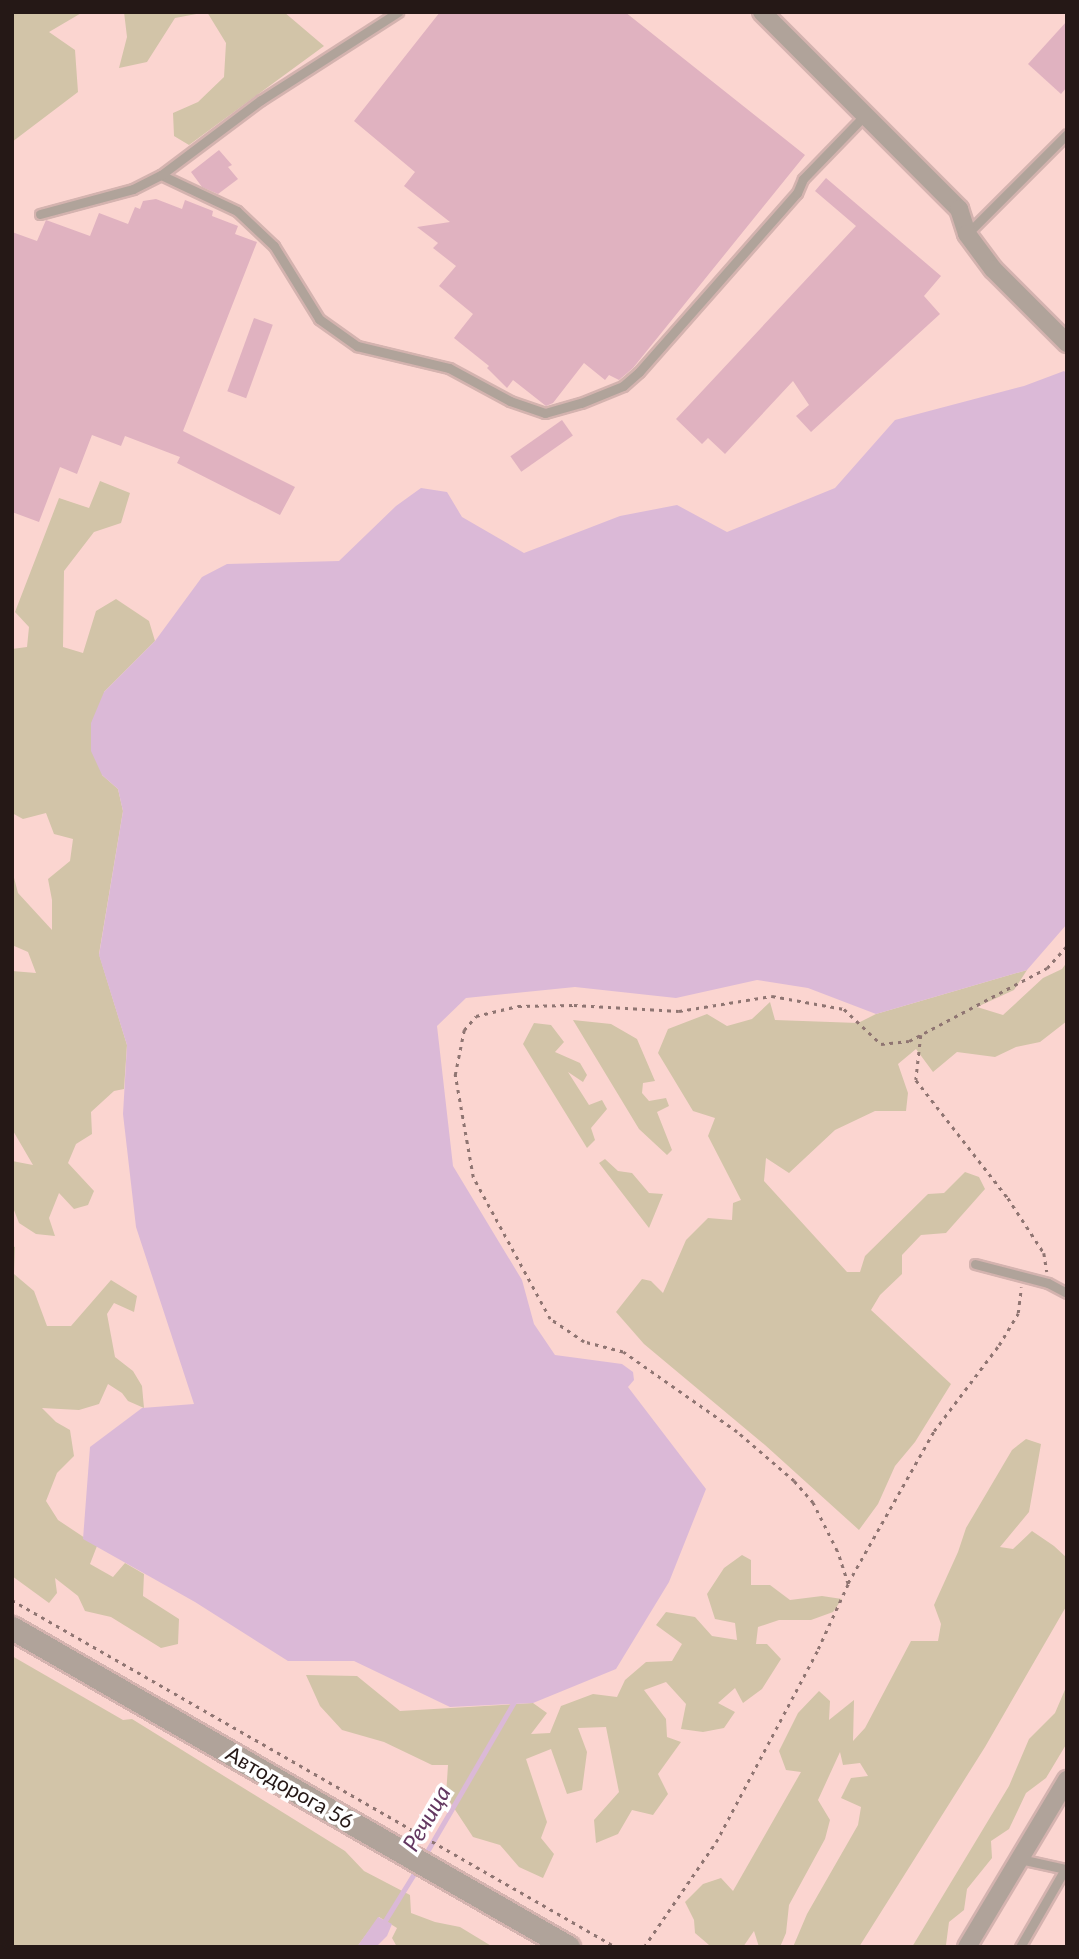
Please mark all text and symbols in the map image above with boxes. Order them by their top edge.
street label: Автодорога 56 [222,1740,358,1834]
water label: Речица [396,1780,456,1856]

